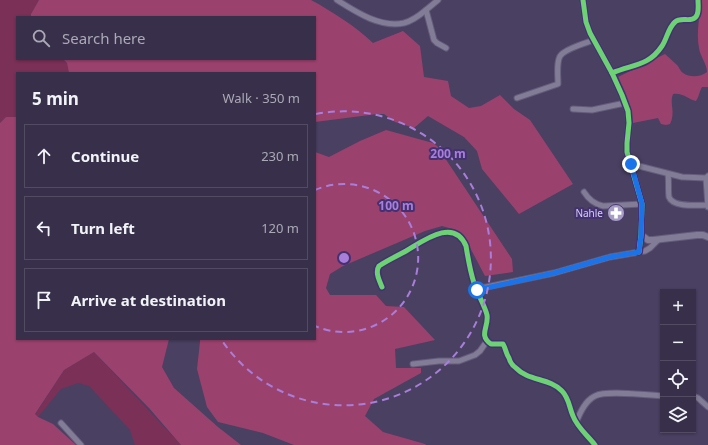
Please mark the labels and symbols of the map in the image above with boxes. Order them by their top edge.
text: 200 m [430,145,466,162]
route end [622,155,640,173]
text: 100 m [378,197,414,214]
pharmacy icon: Nahle [606,203,626,223]
place label: Nahle [575,206,603,220]
centre of rings [337,251,351,265]
route start [468,281,486,299]

